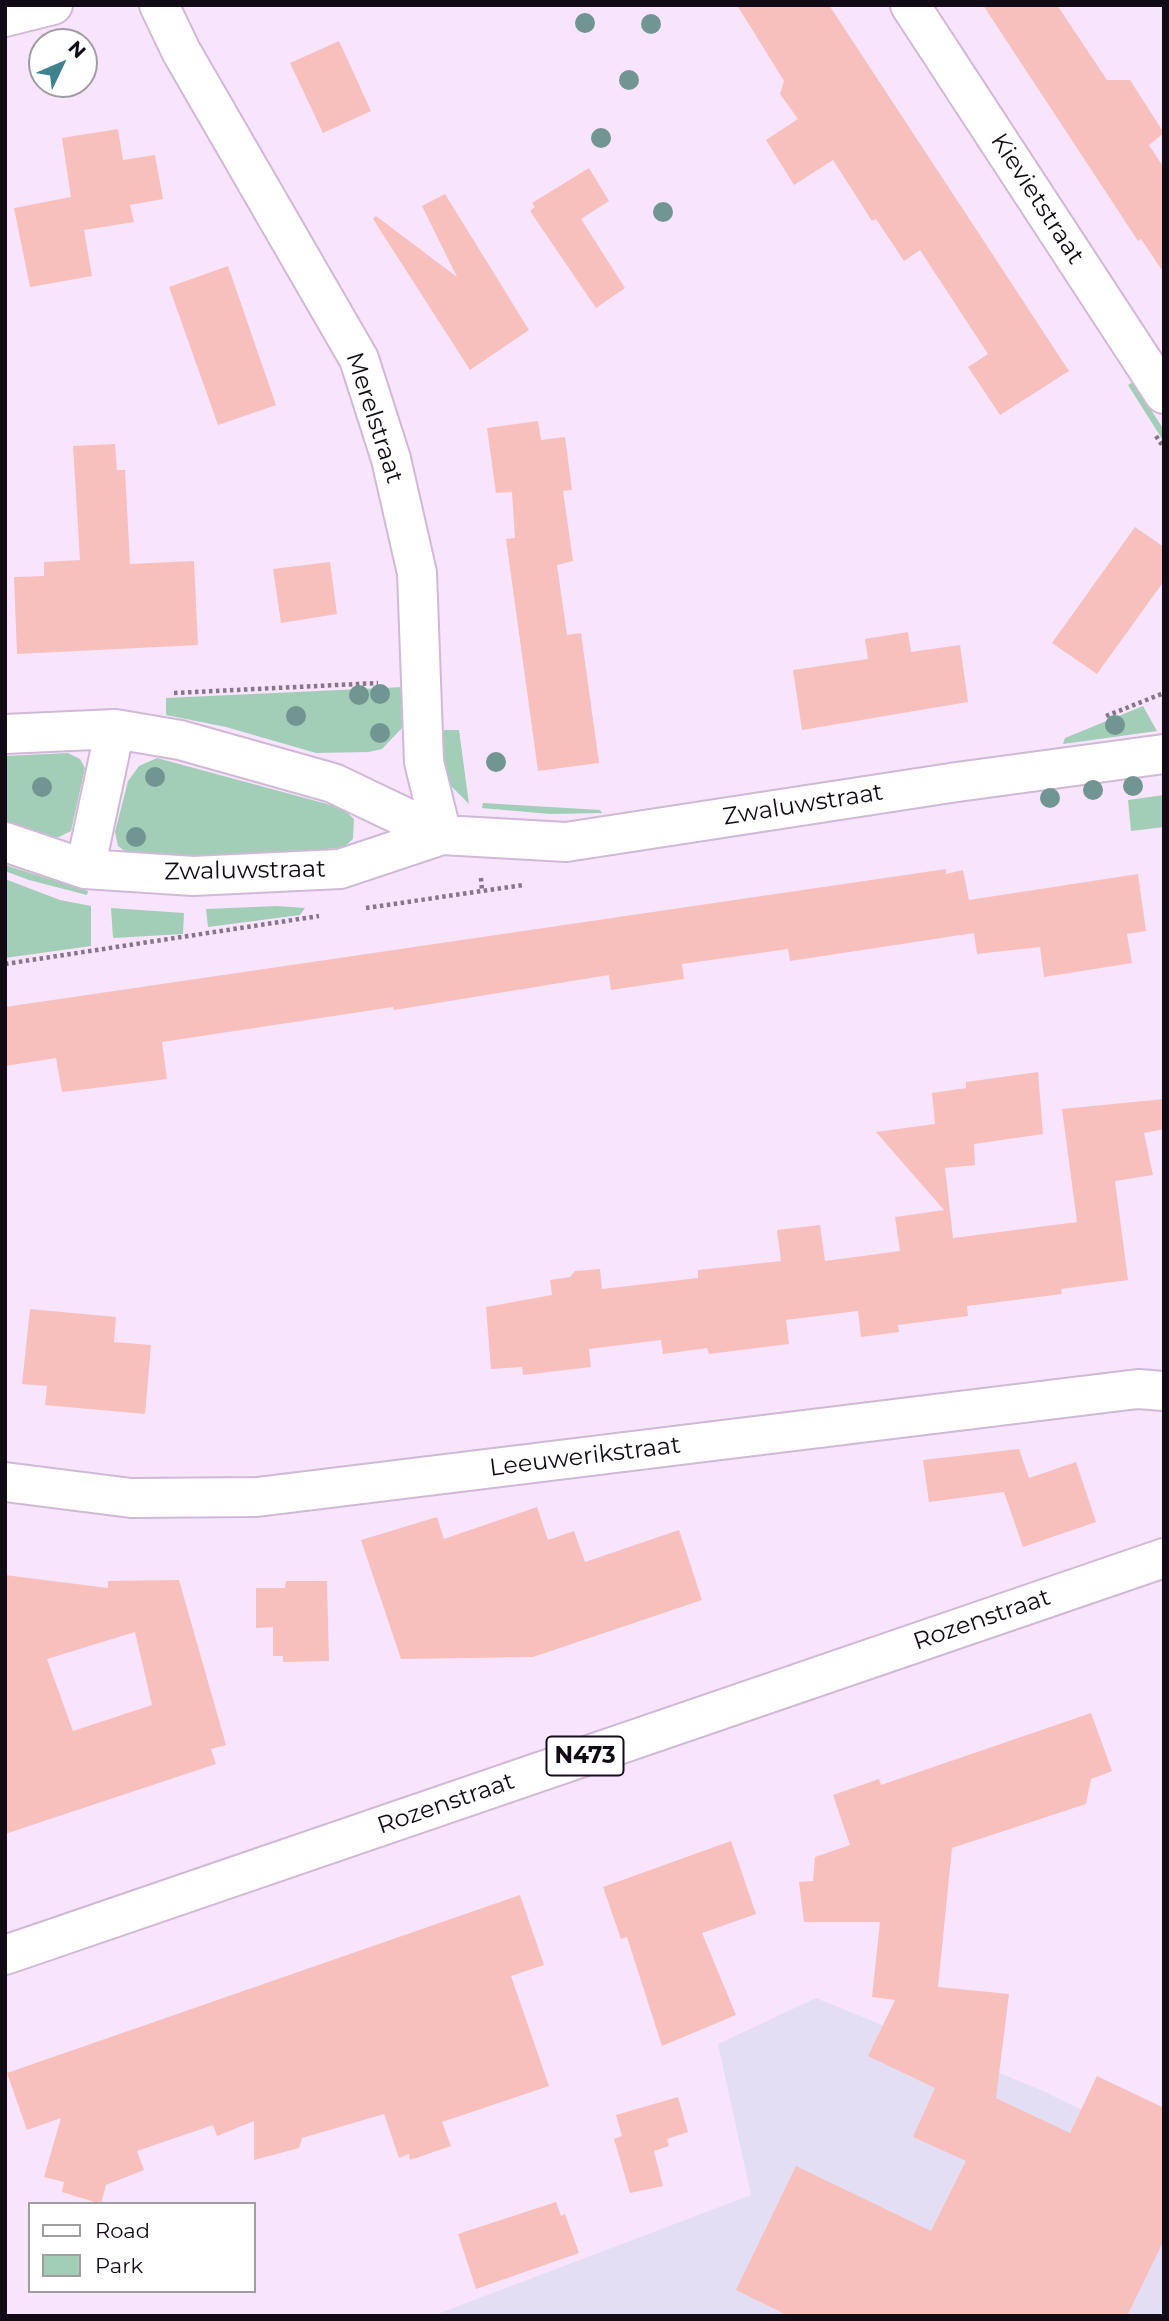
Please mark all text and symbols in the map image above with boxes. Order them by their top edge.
north arrow [28,28,98,98]
text: N [63,36,91,63]
street label: Kievietstraat [984,128,1090,270]
street label: Merelstraat [339,349,409,487]
street label: Zwaluwstraat [721,778,885,832]
street label: Zwaluwstraat [164,855,326,887]
street label: Leeuwerikstraat [488,1431,682,1483]
street label: Rozenstraat [910,1583,1054,1657]
road number: N473 [546,1736,624,1776]
street label: Rozenstraat [374,1767,518,1841]
legend [28,2202,256,2293]
text: Road [95,2218,150,2243]
text: Park [95,2253,143,2278]

